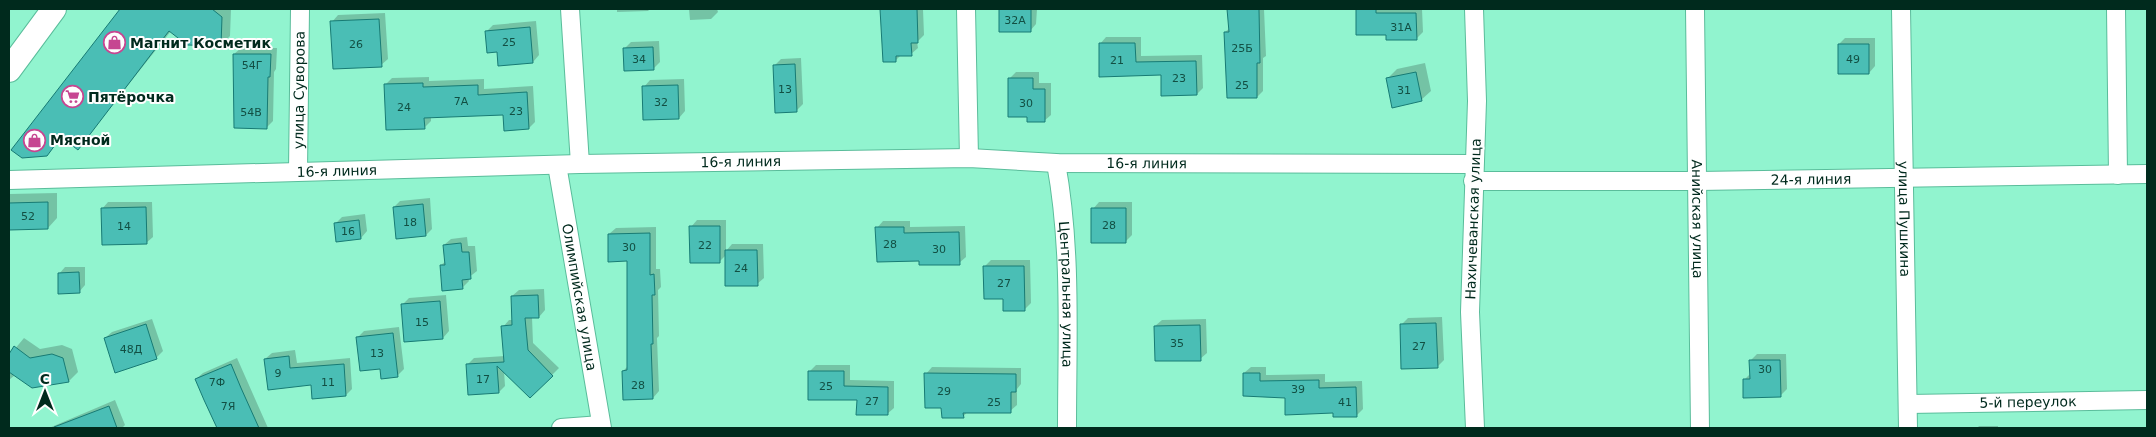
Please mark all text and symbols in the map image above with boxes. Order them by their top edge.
house number: 32А [1004,14,1026,27]
house number: 31А [1390,21,1412,34]
shop icon: Магнит Косметик [102,31,126,55]
street label: улица Суворова [290,31,308,149]
place label: Магнит Косметик [130,35,271,51]
house number: 25 [502,36,516,49]
house number: 26 [349,38,363,51]
house number: 25Б [1231,42,1253,55]
house number: 34 [632,53,646,66]
house number: 49 [1846,53,1860,66]
house number: 21 [1110,54,1124,67]
house number: 54Г [242,59,263,72]
house number: 23 [1172,72,1186,85]
house number: 25 [1235,79,1249,92]
house number: 13 [778,83,792,96]
house number: 31 [1397,84,1411,97]
supermarket icon: Пятёрочка [60,85,84,109]
place label: Пятёрочка [88,89,175,105]
house number: 7А [454,95,469,108]
house number: 32 [654,96,668,109]
house number: 30 [1019,97,1033,110]
house number: 24 [397,101,411,114]
house number: 23 [509,105,523,118]
house number: 54В [240,106,262,119]
shop icon: Мясной [22,128,46,152]
place label: Мясной [50,132,110,148]
street label: Нахичеванская улица [1462,138,1484,300]
street label: 16-я линия [700,153,781,170]
street label: 16-я линия [1106,155,1187,171]
street label: Анийская улица [1689,159,1706,279]
street label: улица Пушкина [1896,161,1913,277]
street label: 16-я линия [296,162,377,180]
street label: 24-я линия [1771,171,1851,188]
house number: 52 [21,210,35,223]
house number: 18 [403,216,417,229]
house number: 28 [1102,219,1116,232]
house number: 14 [117,220,131,233]
street label: Центральная улица [1056,220,1076,368]
street label: Олимпийская улица [559,222,600,372]
house number: 16 [341,225,355,238]
house number: 28 [883,238,897,251]
house number: 22 [698,239,712,252]
house number: 30 [622,241,636,254]
house number: 30 [932,243,946,256]
house number: 24 [734,262,748,275]
house number: 27 [997,277,1011,290]
house number: 15 [415,316,429,329]
house number: 35 [1170,337,1184,350]
house number: 27 [1412,340,1426,353]
house number: 48Д [120,343,143,356]
house number: 13 [370,347,384,360]
house number: 30 [1758,363,1772,376]
north arrow [20,367,70,417]
house number: 9 [275,367,282,380]
text: С [40,371,50,387]
house number: 17 [476,373,490,386]
house number: 7Ф [209,376,225,389]
house number: 11 [321,376,335,389]
house number: 28 [631,379,645,392]
house number: 25 [819,380,833,393]
house number: 39 [1291,383,1305,396]
house number: 29 [937,385,951,398]
street label: 5-й переулок [1979,393,2077,411]
house number: 27 [865,395,879,408]
house number: 25 [987,396,1001,409]
house number: 41 [1338,396,1352,409]
house number: 7Я [221,400,235,413]

